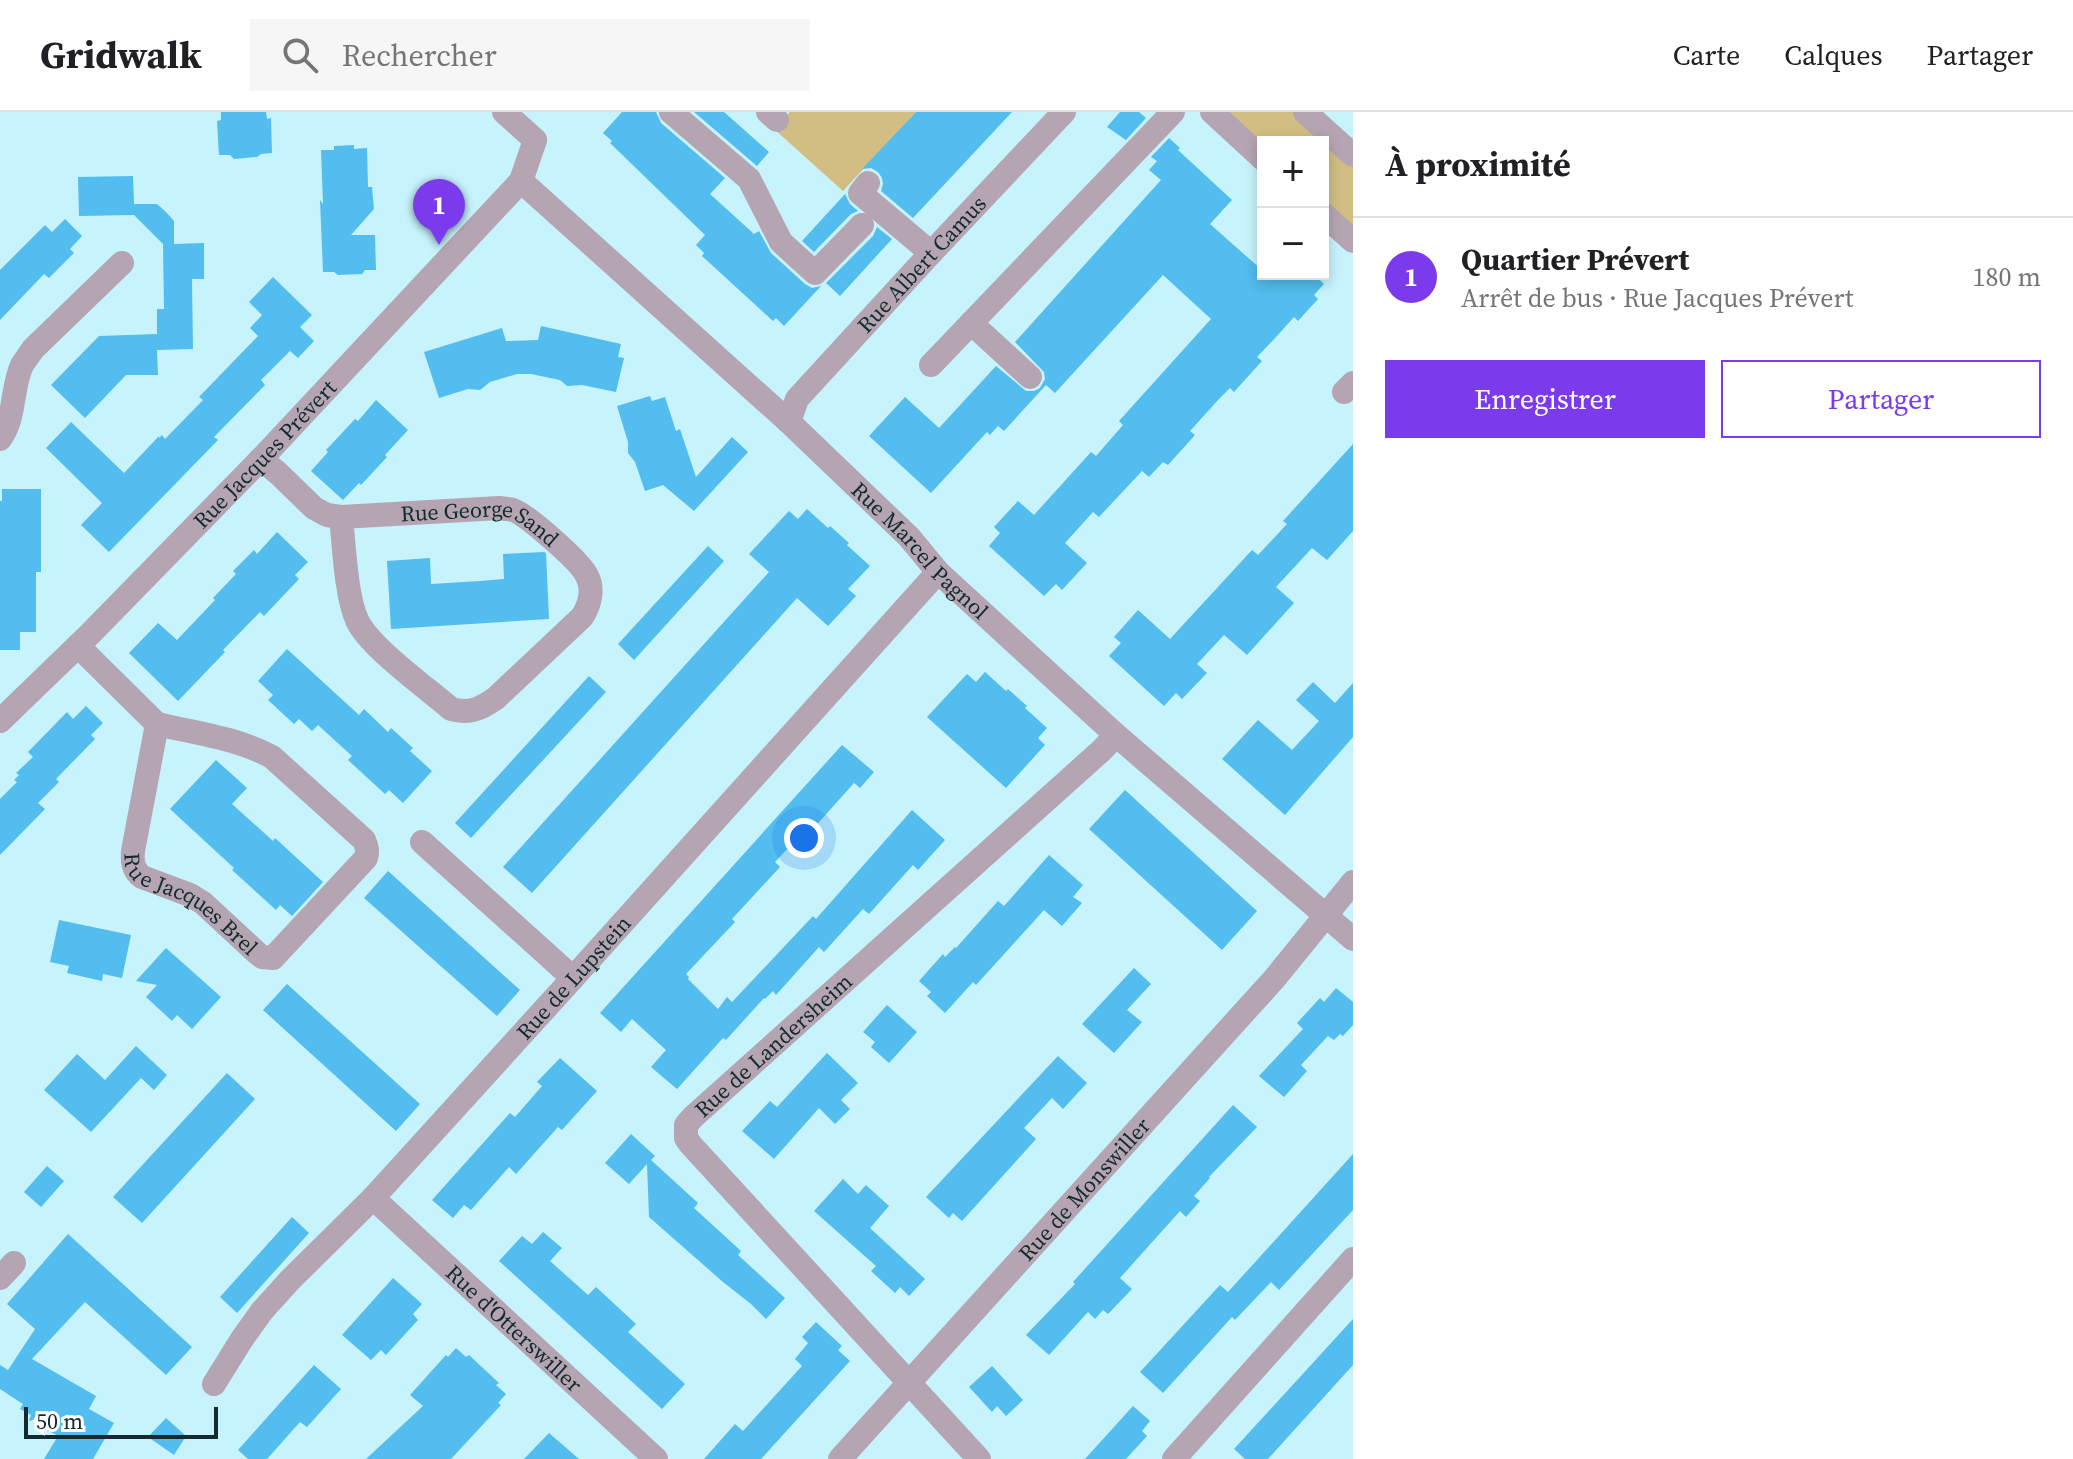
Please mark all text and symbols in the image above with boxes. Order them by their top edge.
search box [250,19,810,91]
text: Gridwalk [40,29,202,81]
icon: search [278,33,322,77]
text: Rechercher [342,35,497,76]
text: Carte [1673,36,1740,74]
text: Calques [1784,36,1883,74]
text: Partager [1927,36,2033,74]
map controls [1257,136,1329,280]
button: + [1257,136,1329,208]
text: À proximité [1385,141,1571,187]
pin: 1 [413,179,465,245]
street label: Rue Albert Camus [850,189,993,339]
button: − [1257,208,1329,280]
text: Quartier Prévert [1461,239,1689,280]
text: 1 [1404,259,1418,295]
text: 180 m [1973,259,2041,295]
text: Arrêt de bus · Rue Jacques Prévert [1461,280,1853,316]
button: Enregistrer [1385,360,1705,438]
button: Partager [1721,360,2041,438]
street label: Rue Jacques Prévert [186,372,343,535]
street label: Rue Marcel Pagnol [845,475,995,626]
street label: Rue George Sand [400,493,566,554]
your location [784,818,824,858]
street label: Rue Jacques Brel [117,852,265,962]
street label: Rue de Lupstein [509,909,637,1046]
street label: Rue de Landersheim [688,966,859,1124]
street label: Rue de Monswiller [1012,1110,1157,1267]
street label: Rue d'Otterswiller [439,1258,589,1399]
scale bar [24,1403,218,1439]
text: 50 m [36,1406,83,1436]

